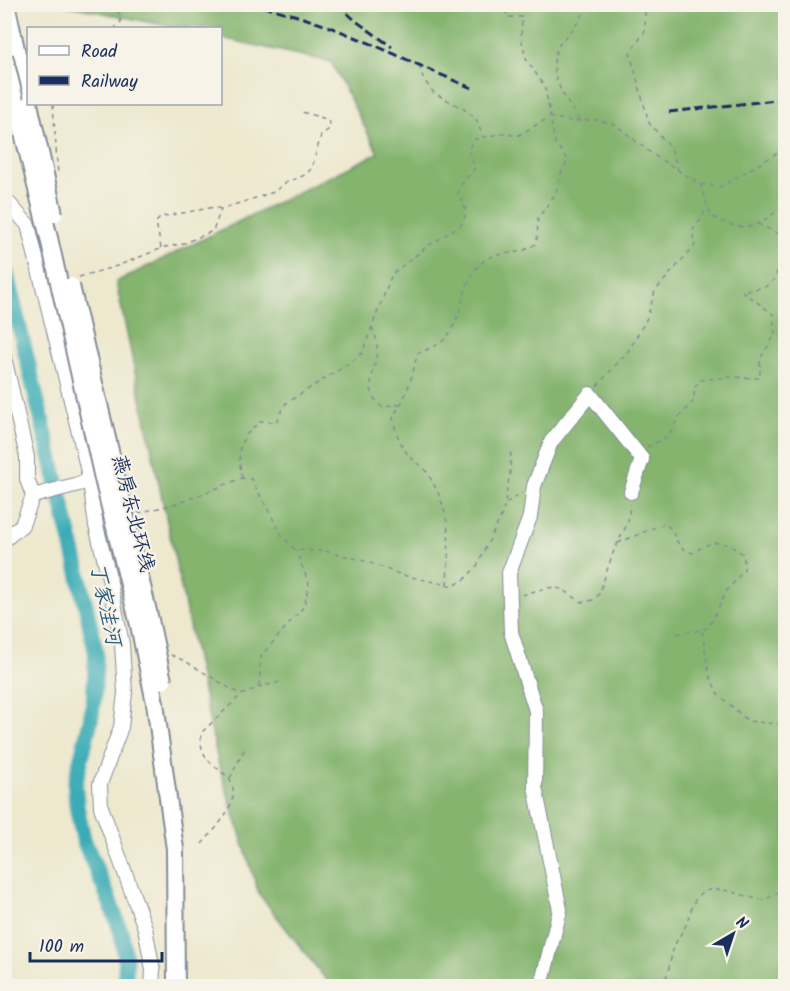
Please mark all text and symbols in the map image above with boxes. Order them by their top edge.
legend [27,27,222,105]
text: Road [81,38,118,67]
text: Railway [81,68,138,97]
street label: 燕房东北环线 [102,451,162,576]
water label: 丁家洼河 [80,560,130,652]
north arrow [703,904,763,964]
text: N [730,911,753,936]
scale bar [30,925,162,963]
text: 100 m [39,933,84,962]

